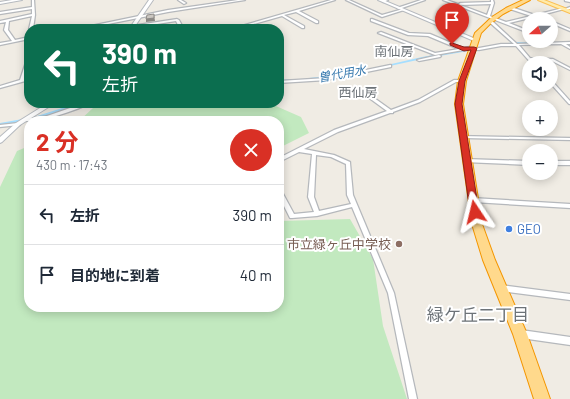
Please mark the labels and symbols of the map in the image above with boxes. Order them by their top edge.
pin [435,3,469,44]
north arrow [522,12,558,48]
district label: 南仙房 [374,43,414,59]
water label: 曽代用水 [317,62,369,84]
district label: 西仙房 [338,84,378,100]
position arrow [454,191,496,233]
place label: GEO [517,221,541,237]
marker: GEO [504,224,514,234]
place label: 市立緑ヶ丘中学校 [287,236,391,252]
marker: 市立緑ヶ丘中学校 [394,239,404,249]
district label: 緑ケ丘二丁目 [427,304,529,324]

